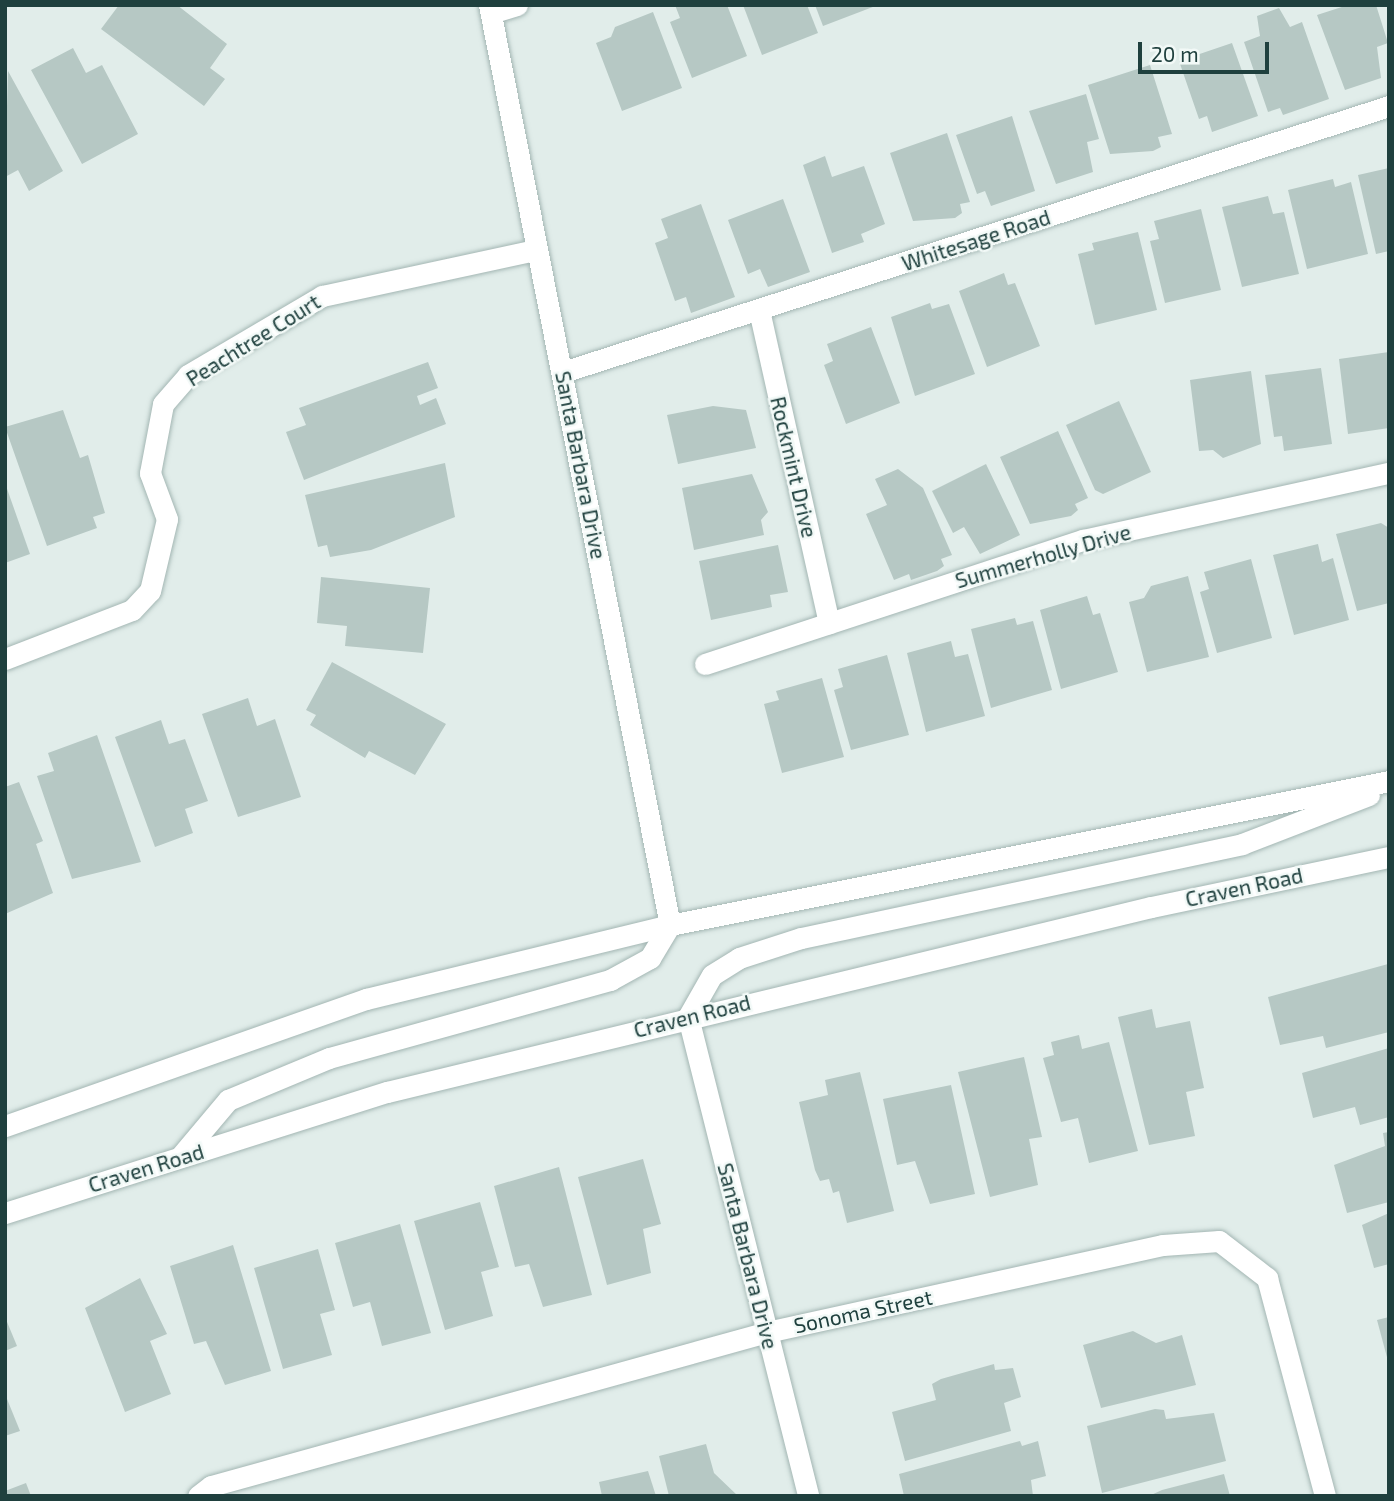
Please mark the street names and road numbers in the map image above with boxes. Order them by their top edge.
street label: Whitesage Road [899,204,1053,276]
street label: Peachtree Court [181,289,325,391]
street label: Santa Barbara Drive [550,369,612,561]
street label: Rockmint Drive [766,394,822,540]
street label: Summerholly Drive [952,519,1134,593]
street label: Craven Road [1183,862,1305,912]
street label: Craven Road [631,989,753,1043]
street label: Craven Road [85,1138,207,1198]
street label: Santa Barbara Drive [713,1160,783,1352]
street label: Sonoma Street [792,1284,934,1338]

